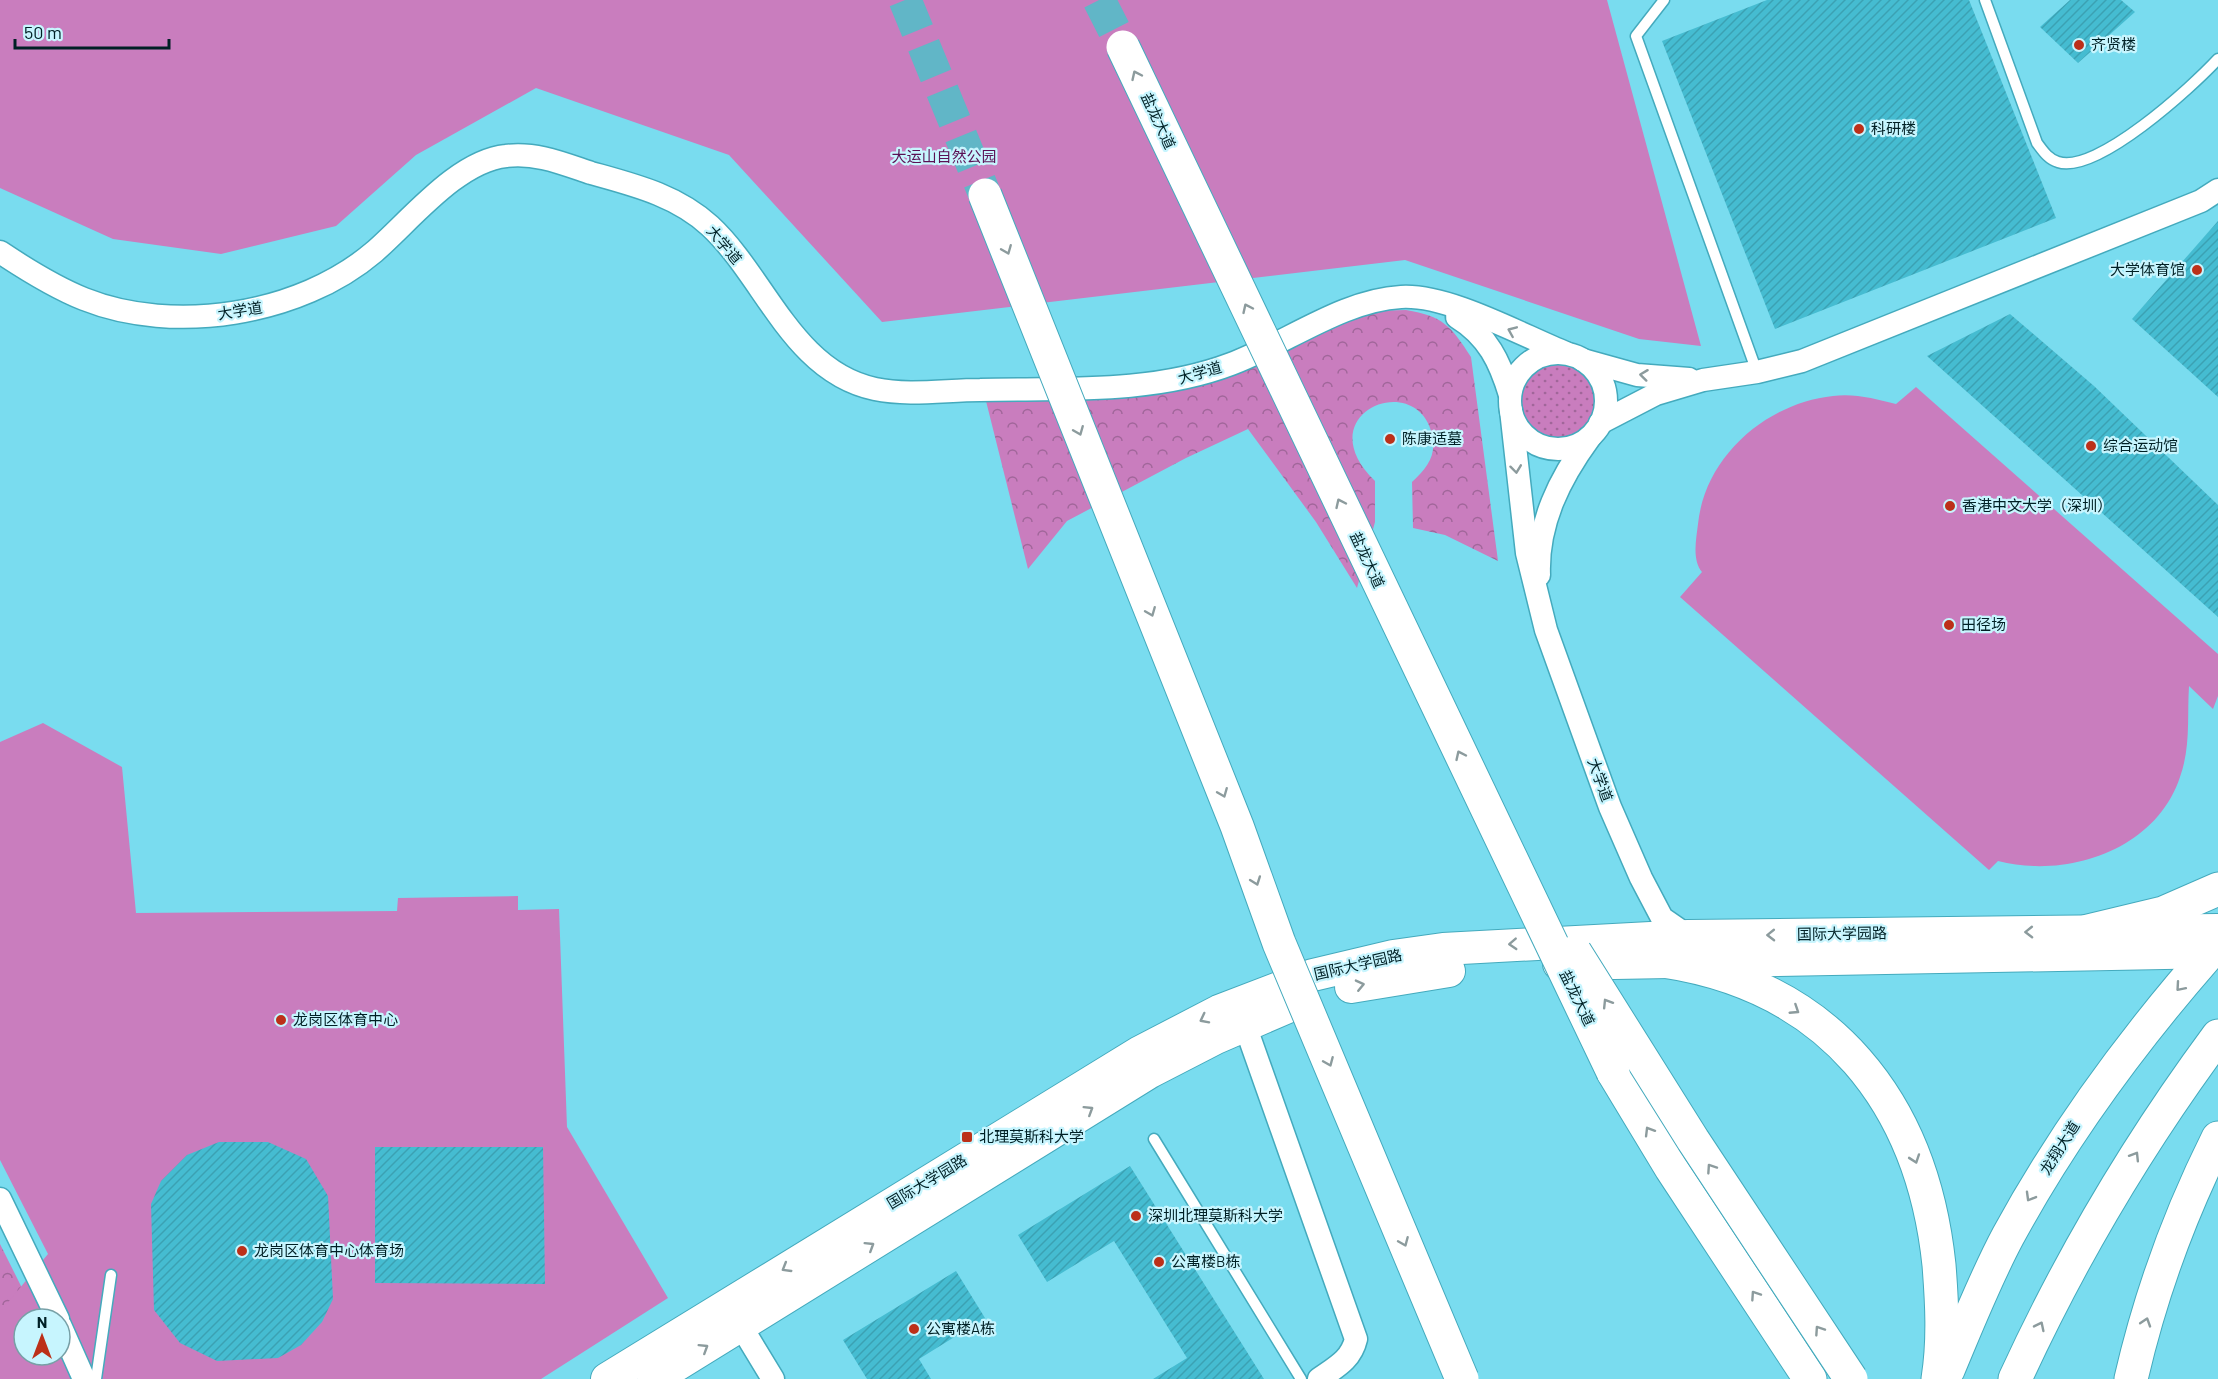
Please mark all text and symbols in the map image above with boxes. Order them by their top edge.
scale bar [15,12,170,50]
text: 50 m [24,21,62,43]
place label: 齐贤楼 [2091,35,2136,53]
marker: 齐贤楼 [2072,38,2086,52]
one-way arrow [1132,71,1144,82]
street label: 盐龙大道 [1138,90,1180,152]
place label: 科研楼 [1871,119,1916,137]
marker: 科研楼 [1852,122,1866,136]
park label: 大运山自然公园 [891,147,997,165]
street label: 大学道 [703,221,746,267]
one-way arrow [1000,243,1012,254]
place label: 大学体育馆 [2110,260,2185,278]
marker: 大学体育馆 [2190,263,2204,277]
street label: 大学道 [216,298,263,322]
one-way arrow [1243,304,1255,315]
one-way arrow [1507,326,1518,338]
street label: 大学道 [1176,357,1224,387]
one-way arrow [1640,370,1649,382]
one-way arrow [1072,424,1084,435]
place label: 陈康适墓 [1402,429,1462,447]
marker: 陈康适墓 [1383,432,1397,446]
place label: 综合运动馆 [2103,436,2178,454]
marker: 综合运动馆 [2084,439,2098,453]
one-way arrow [1509,464,1522,473]
place label: 香港中文大学（深圳） [1962,496,2112,514]
one-way arrow [1335,499,1347,510]
marker: 香港中文大学（深圳） [1943,499,1957,513]
street label: 盐龙大道 [1347,529,1389,591]
one-way arrow [1144,606,1156,617]
place label: 田径场 [1961,615,2006,633]
marker: 田径场 [1942,618,1956,632]
one-way arrow [1455,750,1467,761]
street label: 大学道 [1585,755,1617,804]
one-way arrow [1216,787,1228,798]
one-way arrow [1249,875,1262,886]
street label: 国际大学园路 [1797,923,1887,943]
one-way arrow [2025,926,2034,938]
one-way arrow [1767,929,1776,941]
one-way arrow [1509,938,1518,951]
street label: 国际大学园路 [1312,945,1404,983]
street label: 盐龙大道 [1557,967,1599,1028]
one-way arrow [1355,979,1365,992]
one-way arrow [2176,980,2187,991]
one-way arrow [1602,999,1614,1009]
one-way arrow [1788,1003,1799,1014]
place label: 龙岗区体育中心 [293,1010,398,1028]
one-way arrow [1199,1012,1210,1023]
marker: 龙岗区体育中心 [274,1013,288,1027]
one-way arrow [1322,1056,1334,1067]
one-way arrow [1083,1105,1093,1117]
street label: 龙翔大道 [2036,1117,2083,1178]
place label: 北理莫斯科大学 [979,1127,1084,1145]
one-way arrow [1644,1127,1656,1137]
marker: 北理莫斯科大学 [960,1130,974,1144]
street label: 国际大学园路 [883,1150,970,1212]
one-way arrow [2127,1151,2138,1162]
one-way arrow [1907,1153,1920,1164]
one-way arrow [1707,1164,1718,1175]
one-way arrow [2026,1191,2038,1201]
place label: 深圳北理莫斯科大学 [1148,1206,1283,1224]
marker: 深圳北理莫斯科大学 [1129,1209,1143,1223]
one-way arrow [1397,1236,1409,1247]
place label: 龙岗区体育中心体育场 [254,1241,404,1259]
one-way arrow [864,1241,874,1253]
marker: 龙岗区体育中心体育场 [235,1244,249,1258]
place label: 公寓楼B栋 [1171,1252,1240,1270]
marker: 公寓楼B栋 [1152,1255,1166,1269]
one-way arrow [782,1261,792,1273]
one-way arrow [1751,1290,1762,1301]
north arrow [12,1307,72,1367]
text: N [37,1312,47,1331]
one-way arrow [2139,1317,2151,1328]
place label: 公寓楼A栋 [926,1319,995,1337]
one-way arrow [2032,1321,2044,1332]
marker: 公寓楼A栋 [907,1322,921,1336]
one-way arrow [1815,1326,1826,1337]
one-way arrow [698,1344,708,1356]

